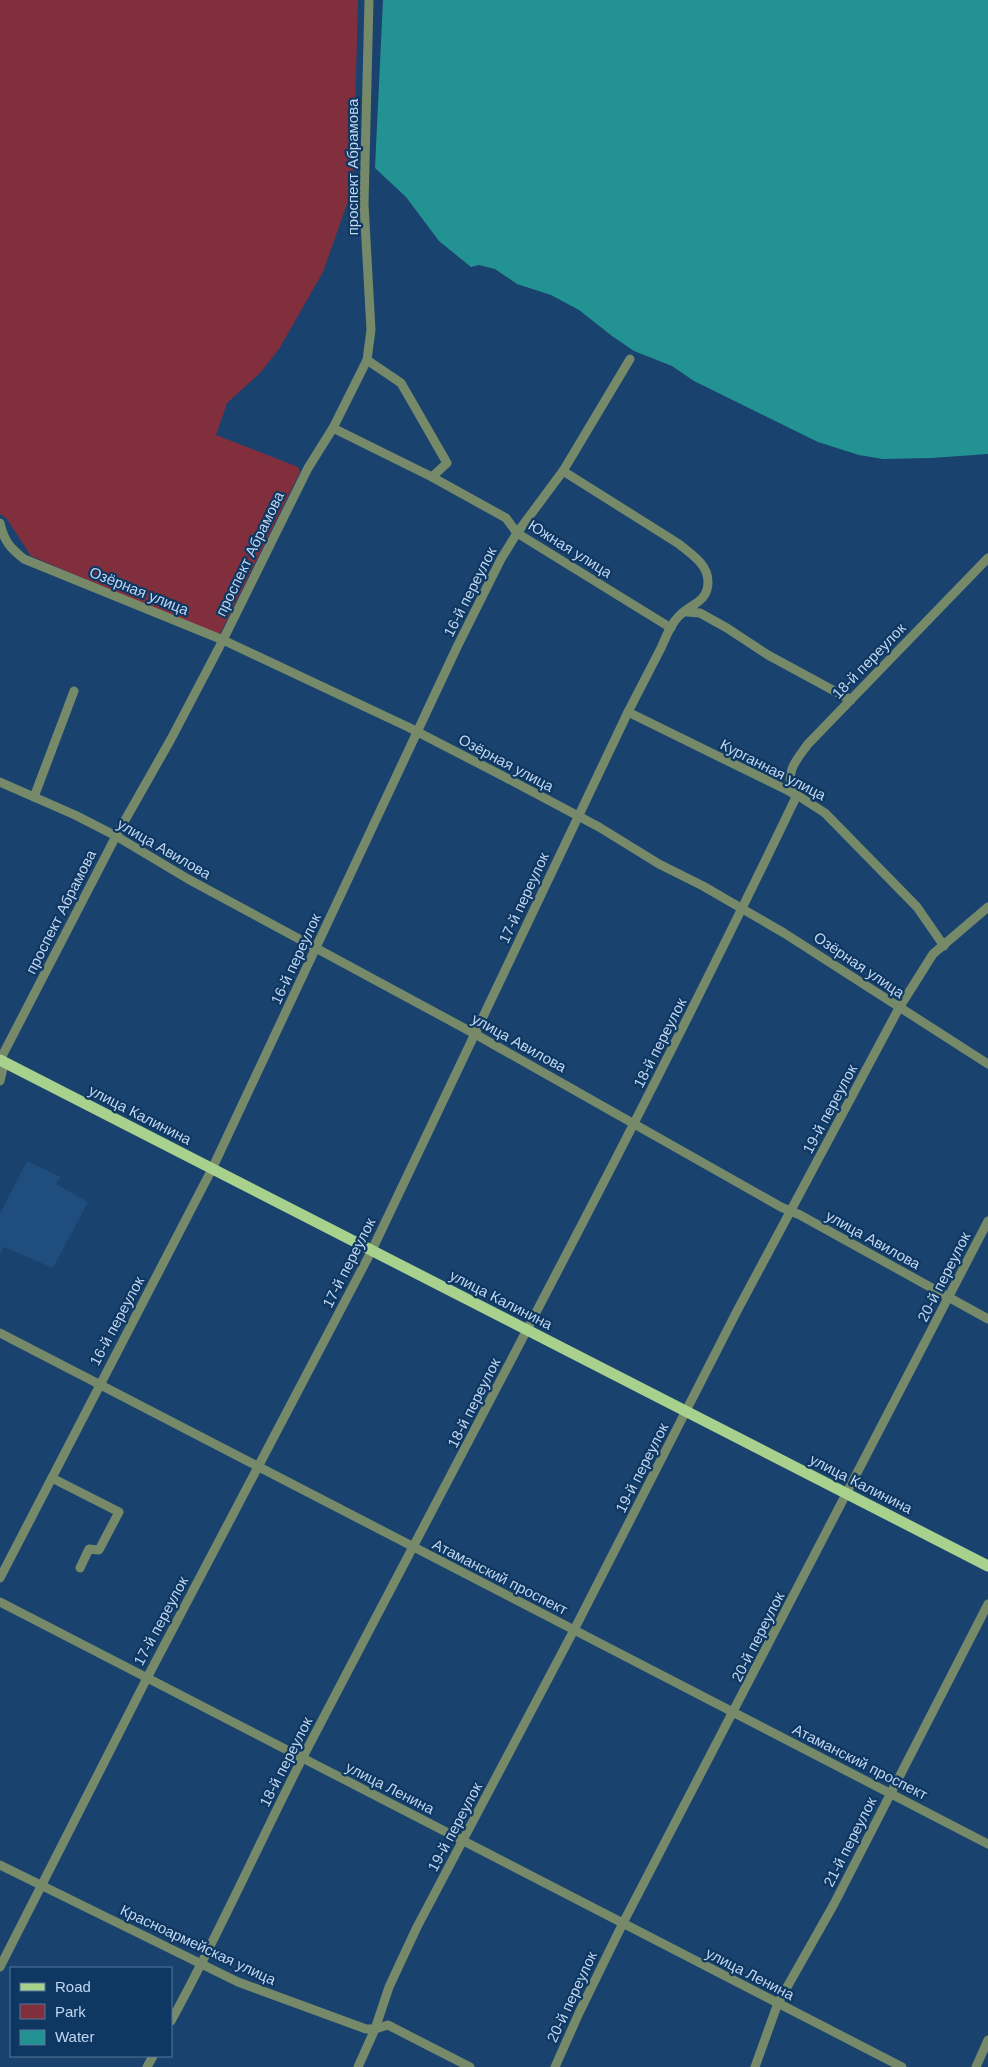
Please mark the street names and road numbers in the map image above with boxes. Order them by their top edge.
street label: проспект Абрамова [344,98,361,235]
street label: проспект Абрамова [212,488,287,619]
street label: Южная улица [525,516,616,581]
street label: 16-й переулок [440,544,500,639]
street label: Озёрная улица [87,563,192,618]
street label: 18-й переулок [828,619,909,702]
street label: Озёрная улица [456,730,557,795]
street label: Курганная улица [718,736,829,804]
street label: улица Авилова [114,815,215,883]
street label: проспект Абрамова [22,846,99,976]
street label: 17-й переулок [495,849,552,946]
street label: 16-й переулок [267,910,324,1007]
street label: Озёрная улица [811,928,908,1001]
street label: 18-й переулок [630,995,690,1090]
street label: улица Авилова [469,1010,570,1076]
street label: 19-й переулок [799,1061,860,1156]
street label: улица Калинина [86,1081,195,1148]
street label: улица Авилова [823,1207,924,1273]
street label: 17-й переулок [319,1215,379,1310]
street label: 20-й переулок [914,1229,974,1324]
street label: улица Калинина [447,1266,556,1333]
street label: 16-й переулок [86,1273,147,1368]
street label: 18-й переулок [444,1355,504,1450]
street label: 19-й переулок [612,1420,672,1515]
street label: улица Калинина [807,1450,916,1517]
street label: Атаманский проспект [430,1535,571,1618]
street label: 17-й переулок [130,1573,191,1668]
street label: 20-й переулок [728,1589,788,1684]
street label: 18-й переулок [256,1714,316,1809]
street label: Атаманский проспект [790,1720,931,1803]
street label: улица Ленина [343,1758,438,1817]
street label: 19-й переулок [424,1779,485,1874]
street label: 21-й переулок [820,1794,880,1889]
street label: Красноармейская улица [118,1901,279,1988]
street label: улица Ленина [703,1944,798,2003]
street label: 20-й переулок [543,1948,600,2045]

